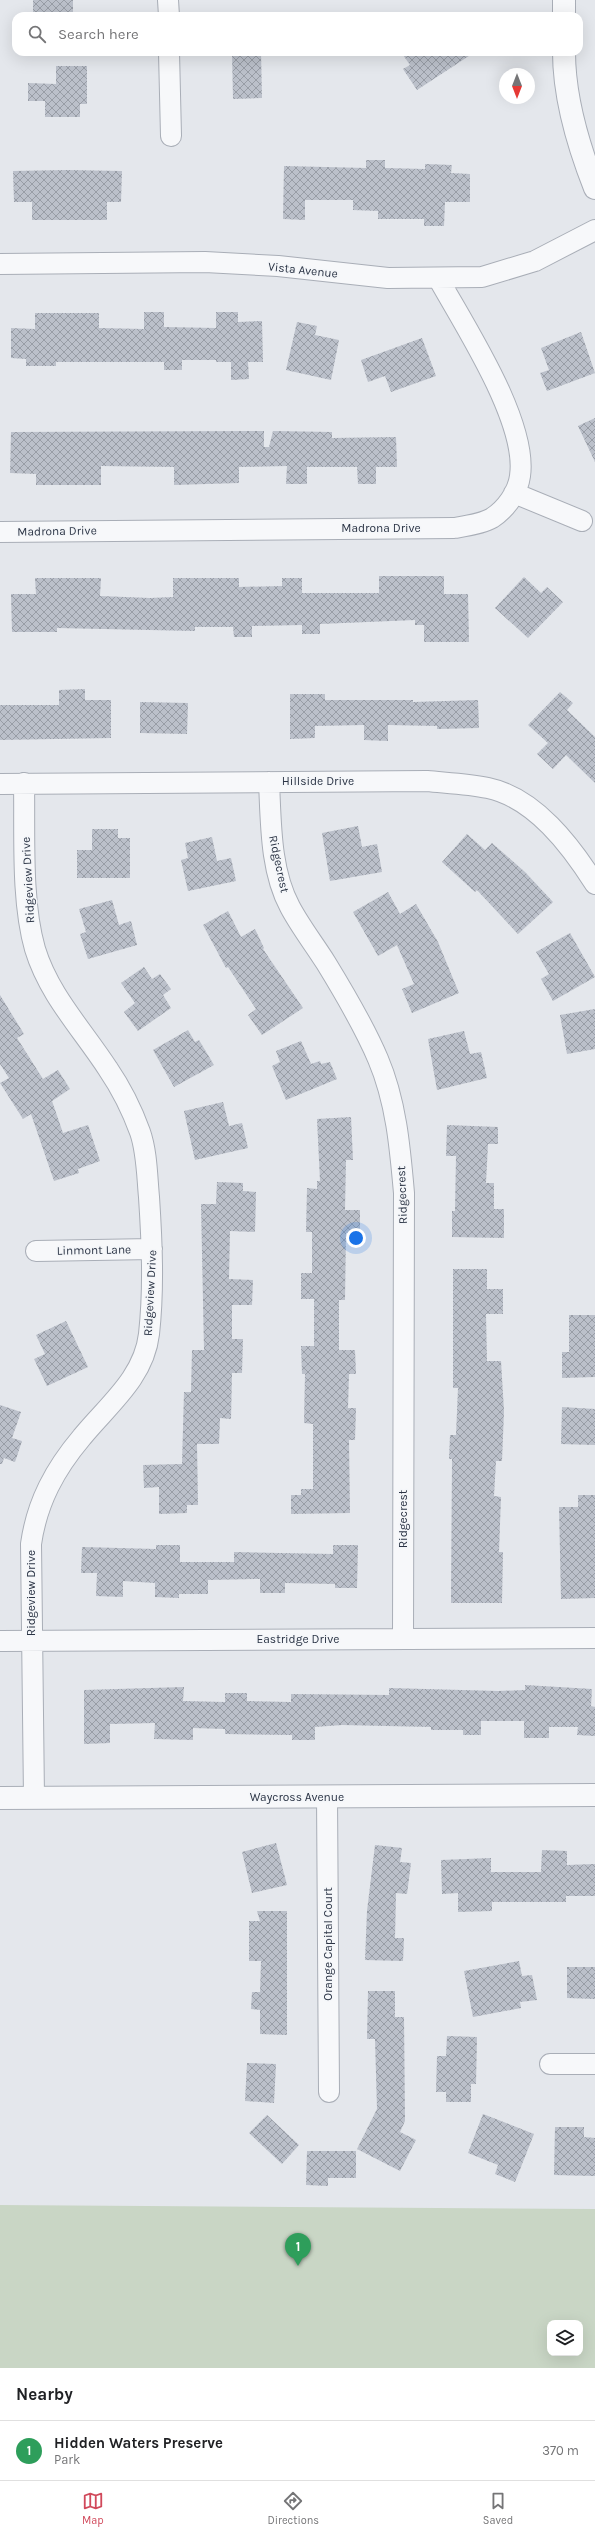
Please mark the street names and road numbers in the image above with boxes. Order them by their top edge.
street label: Vista Avenue [267,259,339,281]
street label: Madrona Drive [341,521,421,535]
street label: Madrona Drive [17,523,97,539]
street label: Hillside Drive [282,774,354,788]
street label: Ridgecrest [266,834,292,895]
street label: Ridgeview Drive [19,837,37,923]
street label: Ridgecrest [394,1165,410,1224]
street label: Linmont Lane [57,1242,131,1258]
street label: Ridgeview Drive [141,1250,159,1336]
street label: Ridgecrest [396,1489,410,1548]
street label: Ridgeview Drive [24,1550,38,1636]
street label: Eastridge Drive [256,1632,340,1646]
street label: Waycross Avenue [250,1790,344,1804]
street label: Orange Capital Court [321,1887,335,2001]

